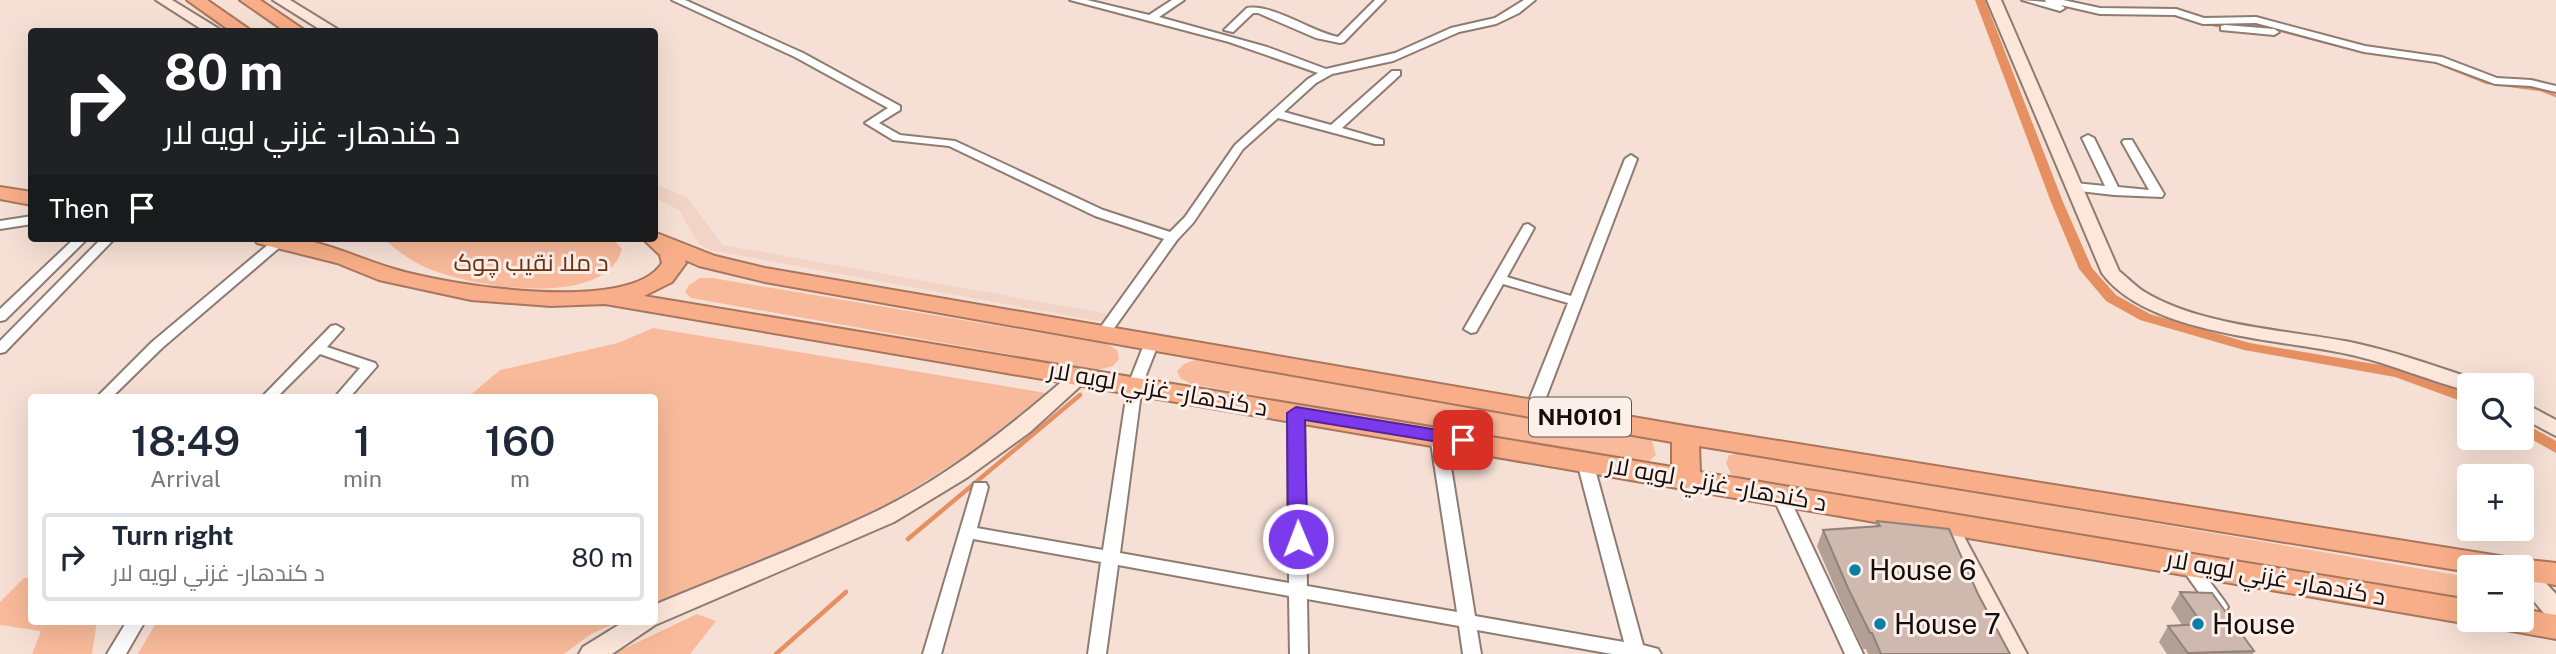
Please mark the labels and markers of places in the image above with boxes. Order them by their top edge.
pin [1433,410,1493,470]
place label: House 6 [1869,553,1976,586]
marker: House 6 [1847,562,1863,578]
place label: House 7 [1894,607,2001,640]
place label: House [2212,607,2295,640]
marker: House 7 [1872,616,1888,632]
marker: House [2190,616,2206,632]

